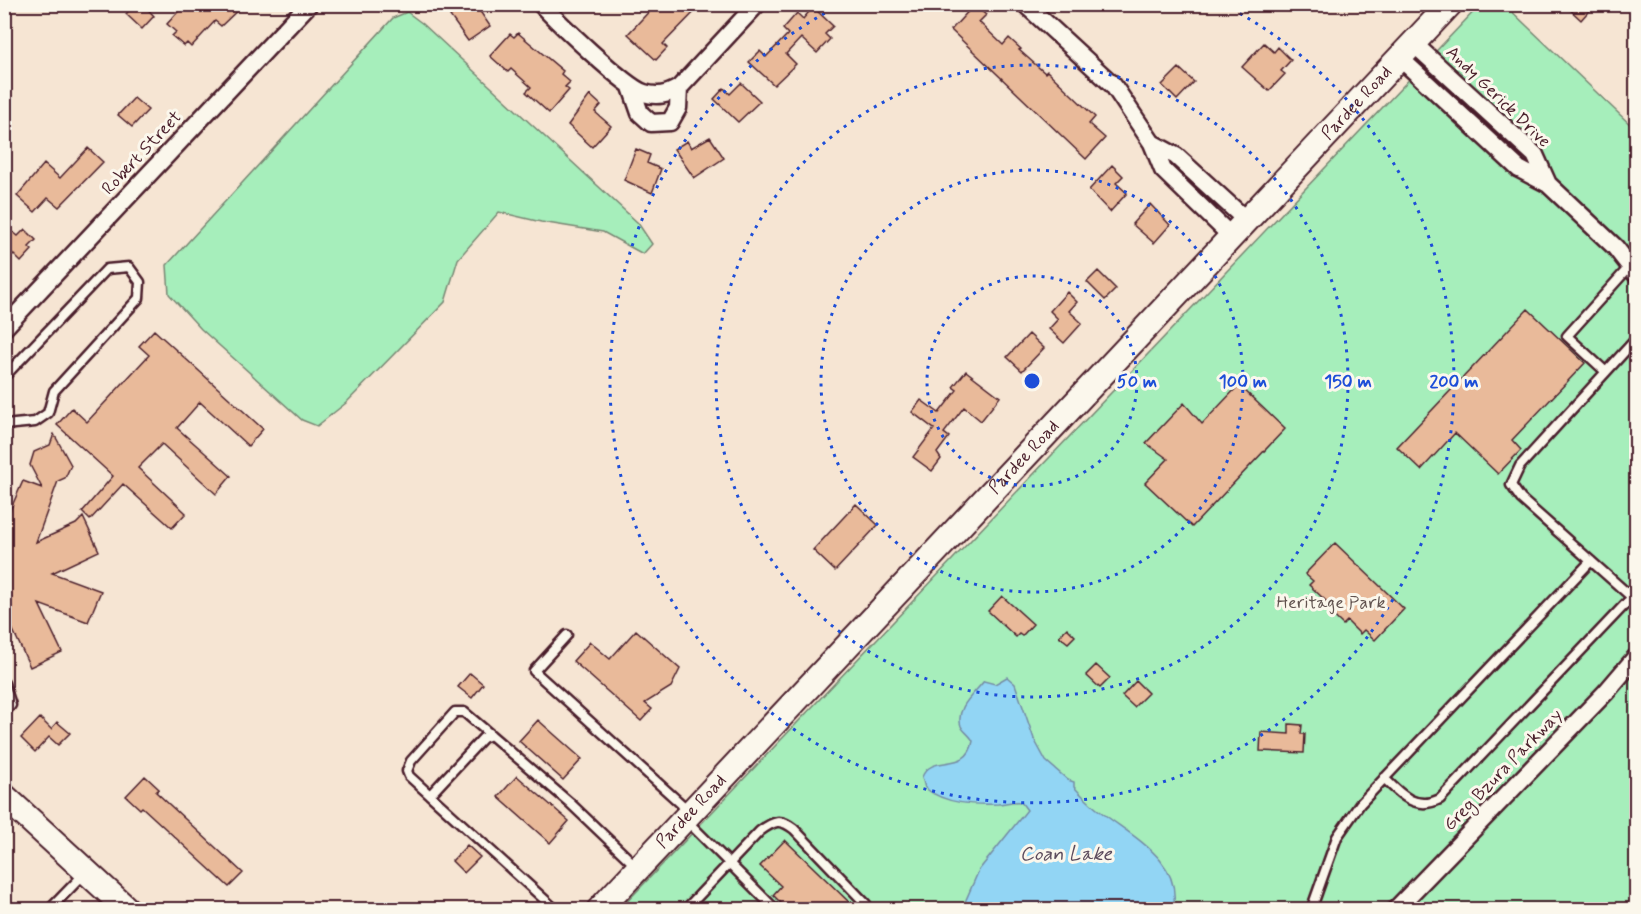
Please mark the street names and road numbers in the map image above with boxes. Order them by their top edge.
street label: Andy Gerick Drive [1440,41,1556,153]
street label: Pardee Road [1316,61,1398,145]
street label: Robert Street [97,106,187,200]
street label: Pardee Road [983,415,1065,500]
street label: Greg Bzura Parkway [1438,704,1568,837]
street label: Pardee Road [651,769,732,854]

